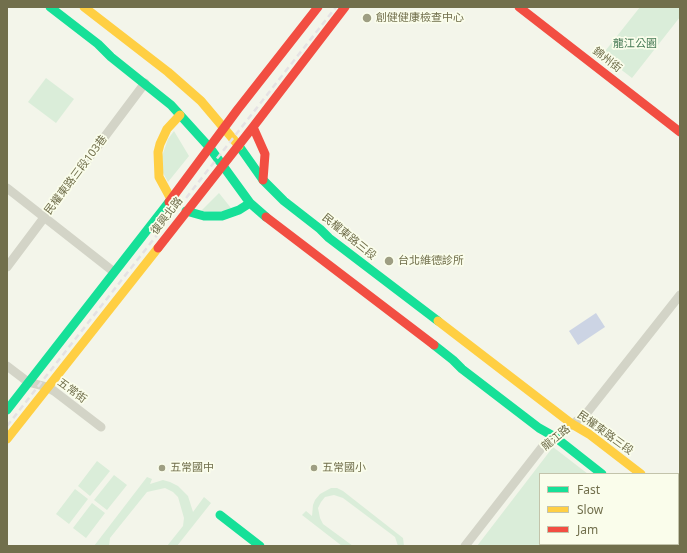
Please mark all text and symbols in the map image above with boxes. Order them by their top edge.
place label: 創健健康檢查中心 [376,11,464,25]
marker: 創健健康檢查中心 [361,12,373,24]
park label: 龍江公園 [613,37,657,51]
street label: 錦州街 [590,45,624,75]
street label: 民權東路三段103巷 [42,133,110,217]
street label: 復興北路 [148,195,186,237]
street label: 民權東路三段 [319,211,379,263]
place label: 台北維德診所 [398,254,464,268]
marker: 台北維德診所 [383,255,395,267]
street label: 五常街 [55,376,89,406]
street label: 民權東路三段 [574,408,636,458]
street label: 龍江路 [539,422,573,454]
place label: 五常國中 [170,461,214,475]
place label: 五常國小 [322,461,366,475]
marker: 五常國中 [157,463,167,473]
marker: 五常國小 [309,463,319,473]
legend [539,473,679,545]
text: Fast [577,481,600,498]
text: Slow [577,501,603,518]
text: Jam [577,521,598,538]

